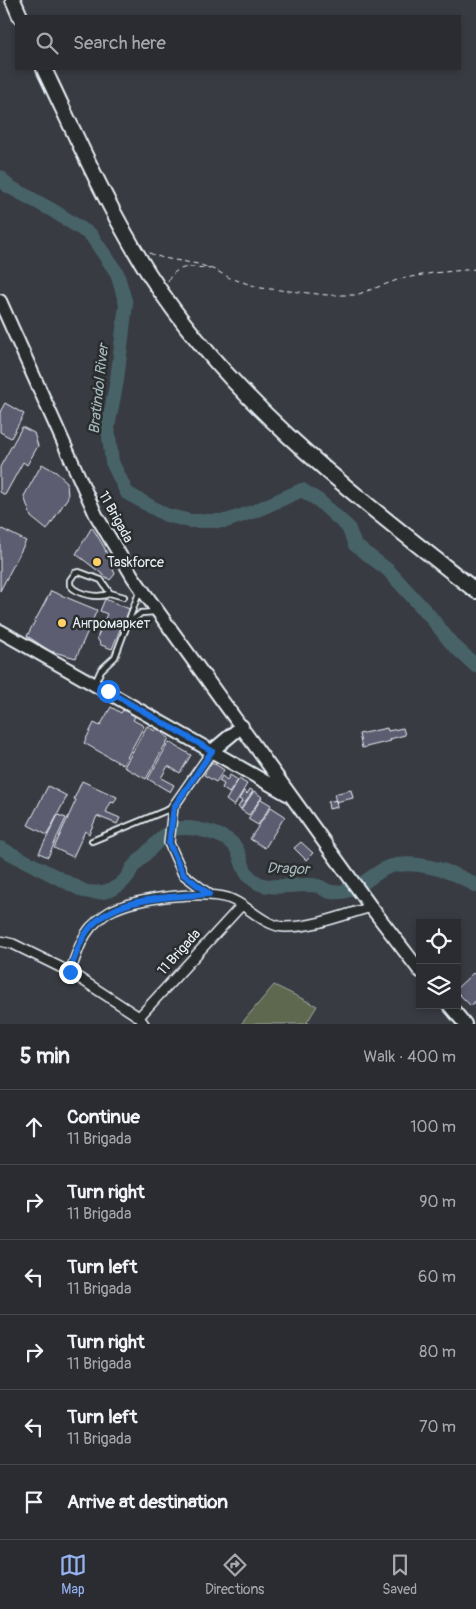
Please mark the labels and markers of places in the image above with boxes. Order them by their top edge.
place label: Taskforce [107,554,164,571]
marker: Taskforce [91,556,103,568]
place label: Ангромаркет [72,615,150,632]
marker: Ангромаркет [56,617,68,629]

